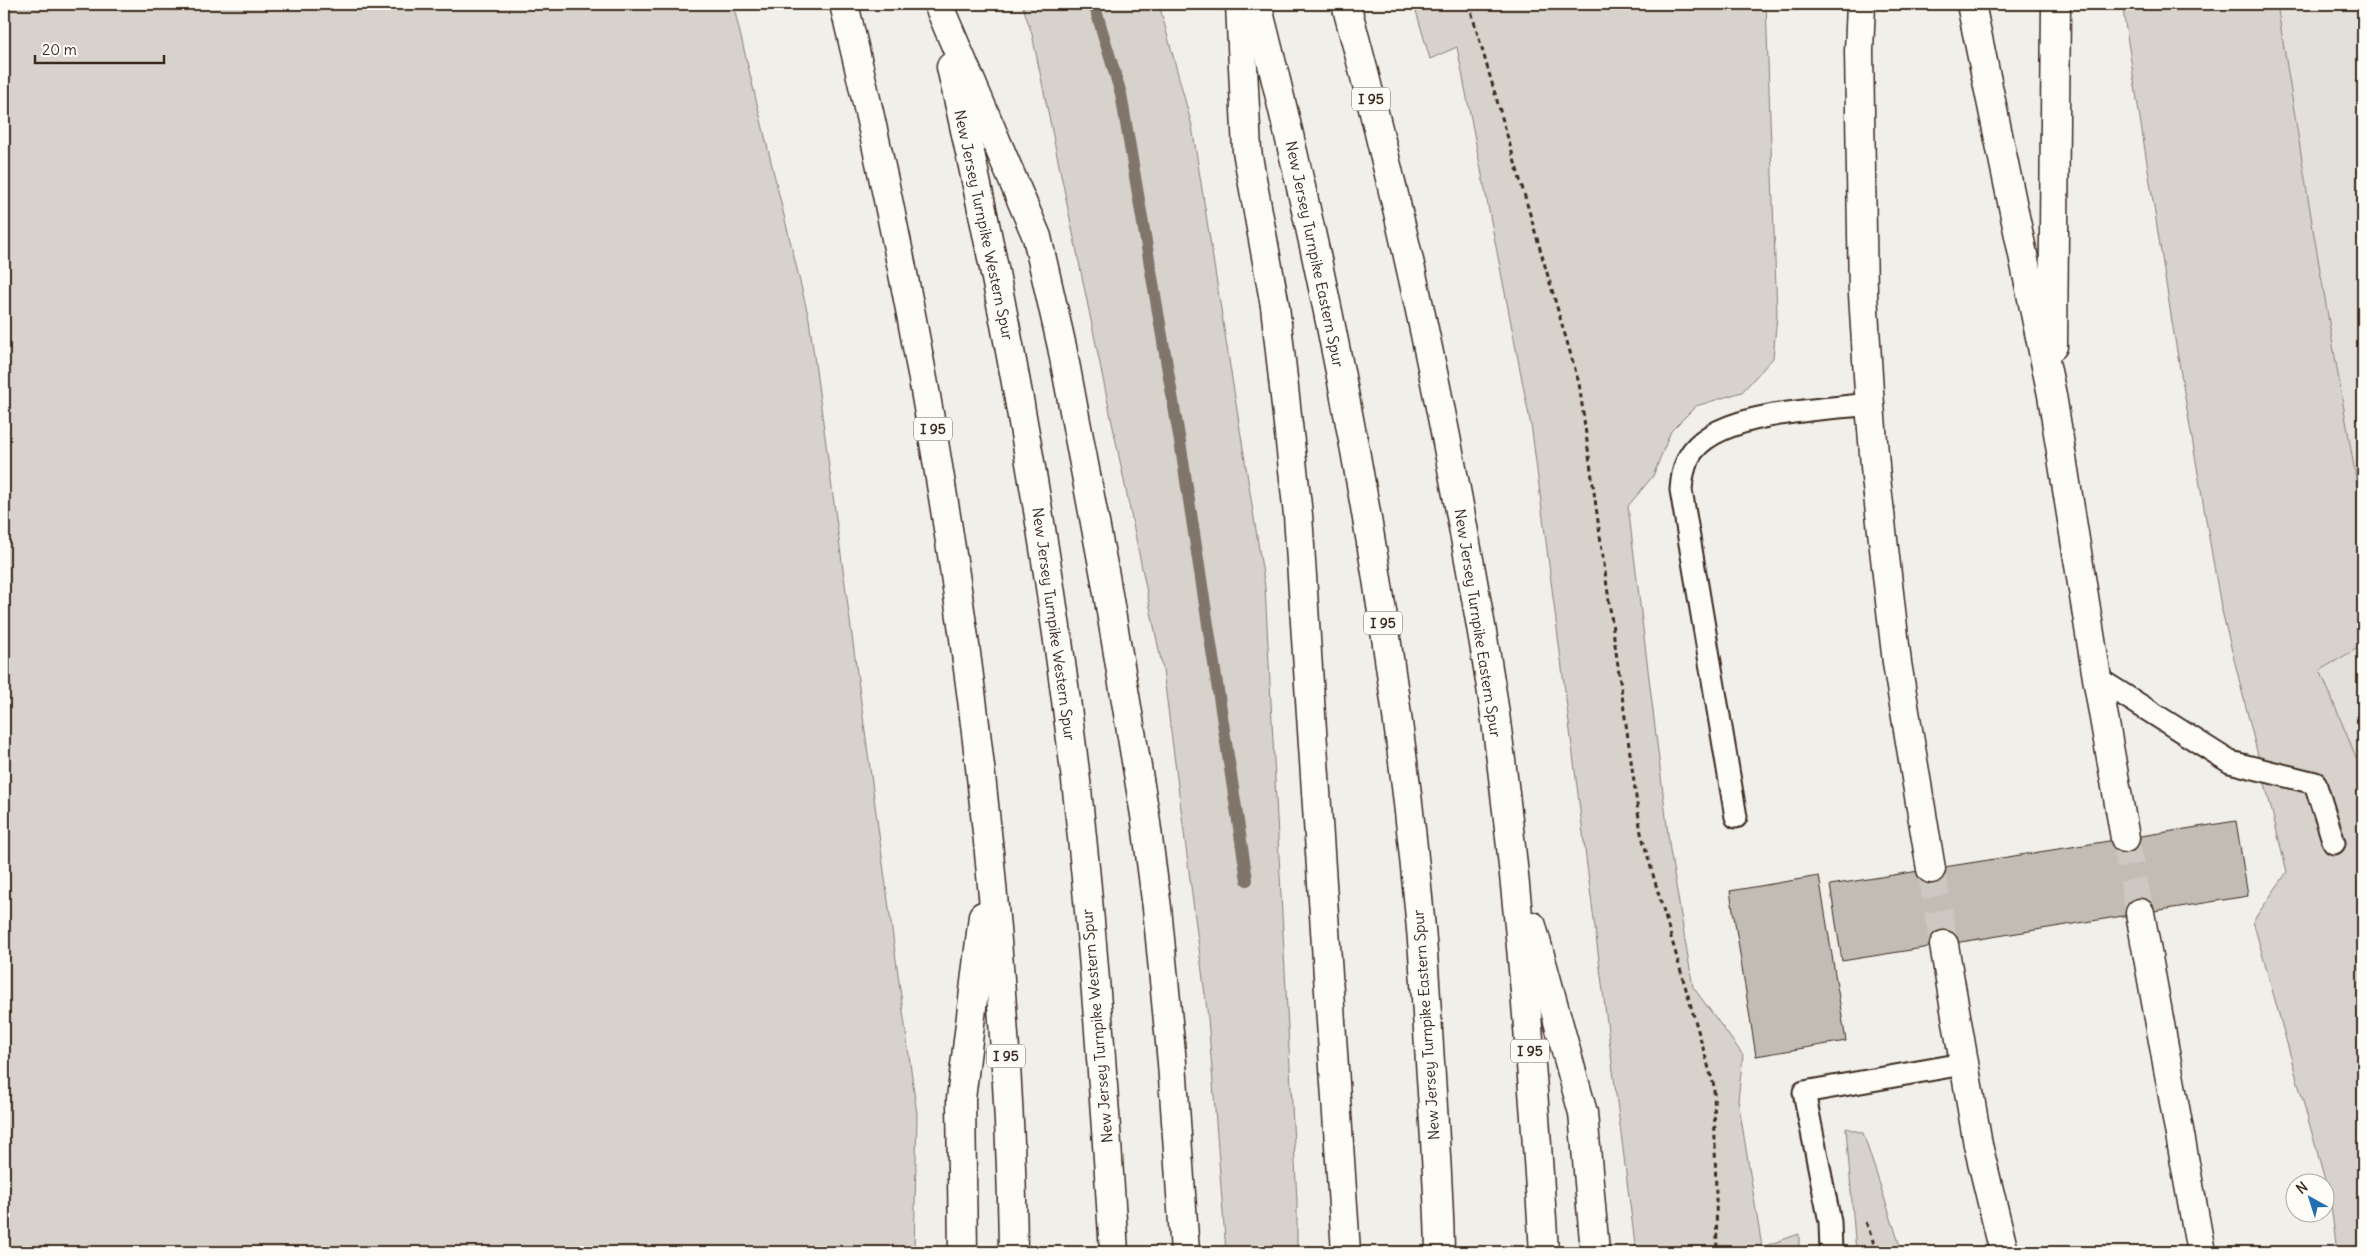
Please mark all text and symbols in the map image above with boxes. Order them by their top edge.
scale bar [35,32,164,64]
text: 20 m [42,40,77,59]
road number: I 95 [1352,88,1390,110]
street label: New Jersey Turnpike Western Spur [950,108,1018,342]
street label: New Jersey Turnpike Eastern Spur [1282,139,1348,369]
road number: I 95 [914,418,952,440]
street label: New Jersey Turnpike Western Spur [1028,506,1080,742]
street label: New Jersey Turnpike Eastern Spur [1451,507,1505,739]
road number: I 95 [1364,612,1402,634]
street label: New Jersey Turnpike Western Spur [1077,908,1117,1144]
street label: New Jersey Turnpike Eastern Spur [1408,909,1444,1141]
road number: I 95 [1511,1040,1549,1062]
road number: I 95 [987,1044,1025,1068]
north arrow [2284,1174,2334,1224]
text: N [2292,1178,2311,1198]

